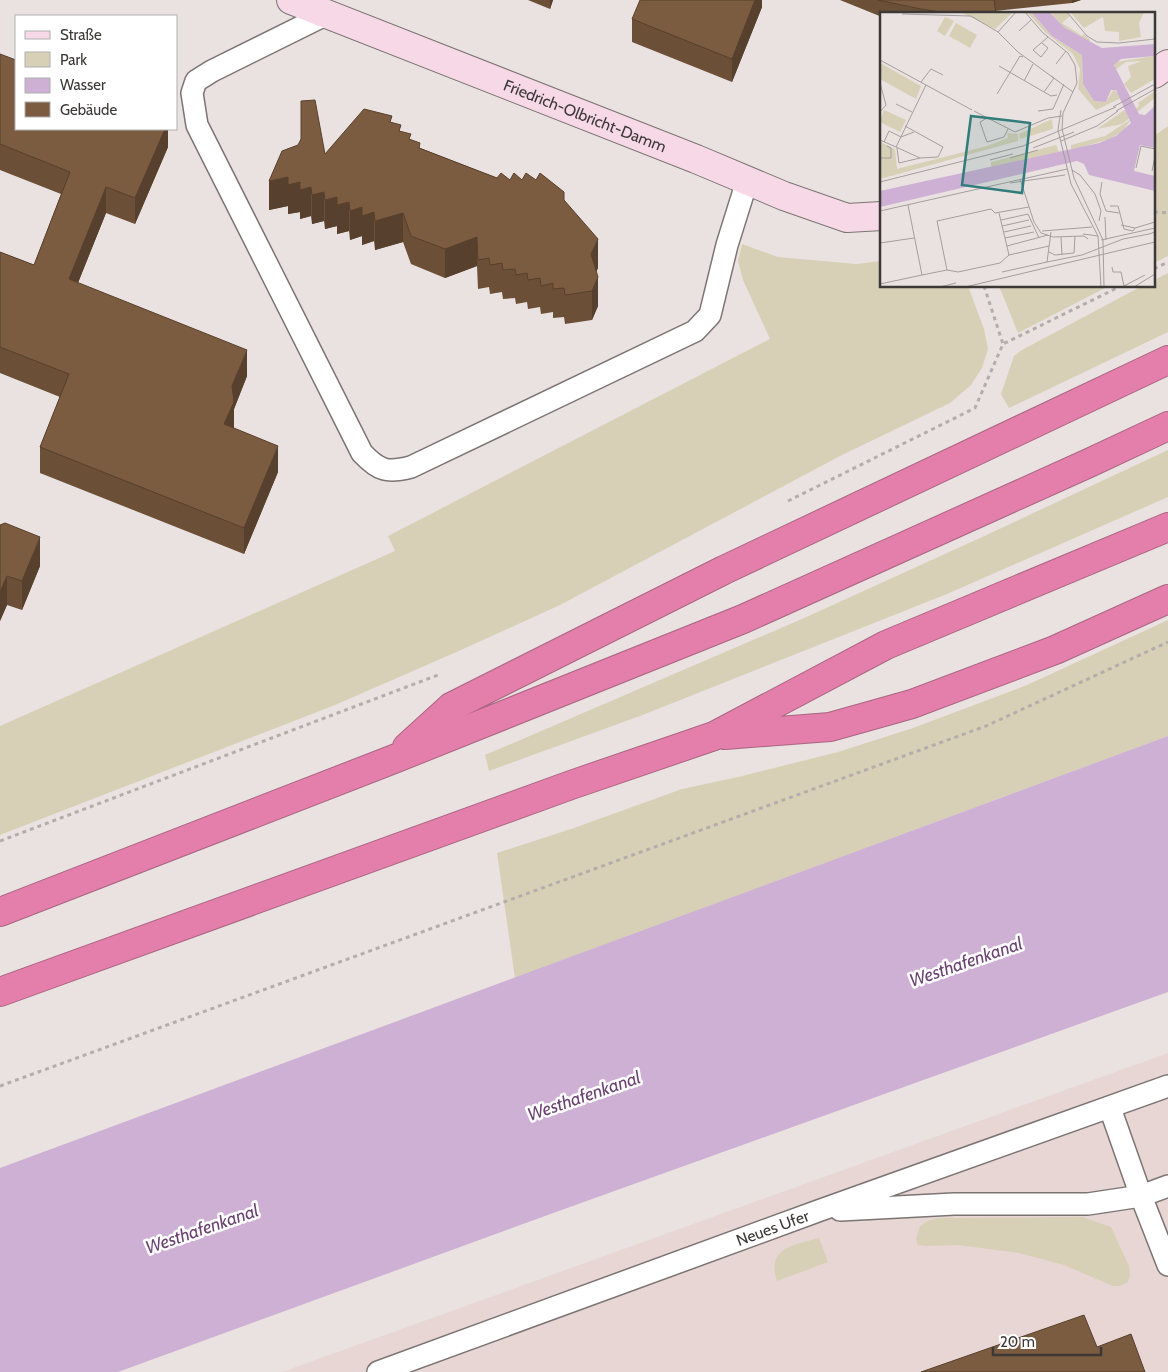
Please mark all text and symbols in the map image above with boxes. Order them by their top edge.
inset map [880,12,1156,288]
legend [15,15,178,130]
text: Straße [60,26,102,44]
text: Park [60,51,87,69]
street label: Friedrich-Olbricht-Damm [501,75,669,156]
text: Wasser [60,76,106,94]
text: Gebäude [60,101,117,119]
water label: Westhafenkanal [907,932,1026,992]
water label: Westhafenkanal [525,1066,644,1126]
water label: Westhafenkanal [143,1199,262,1259]
street label: Neues Ufer [733,1205,812,1250]
scale bar [993,1324,1100,1356]
text: 20 m [1000,1333,1035,1351]

